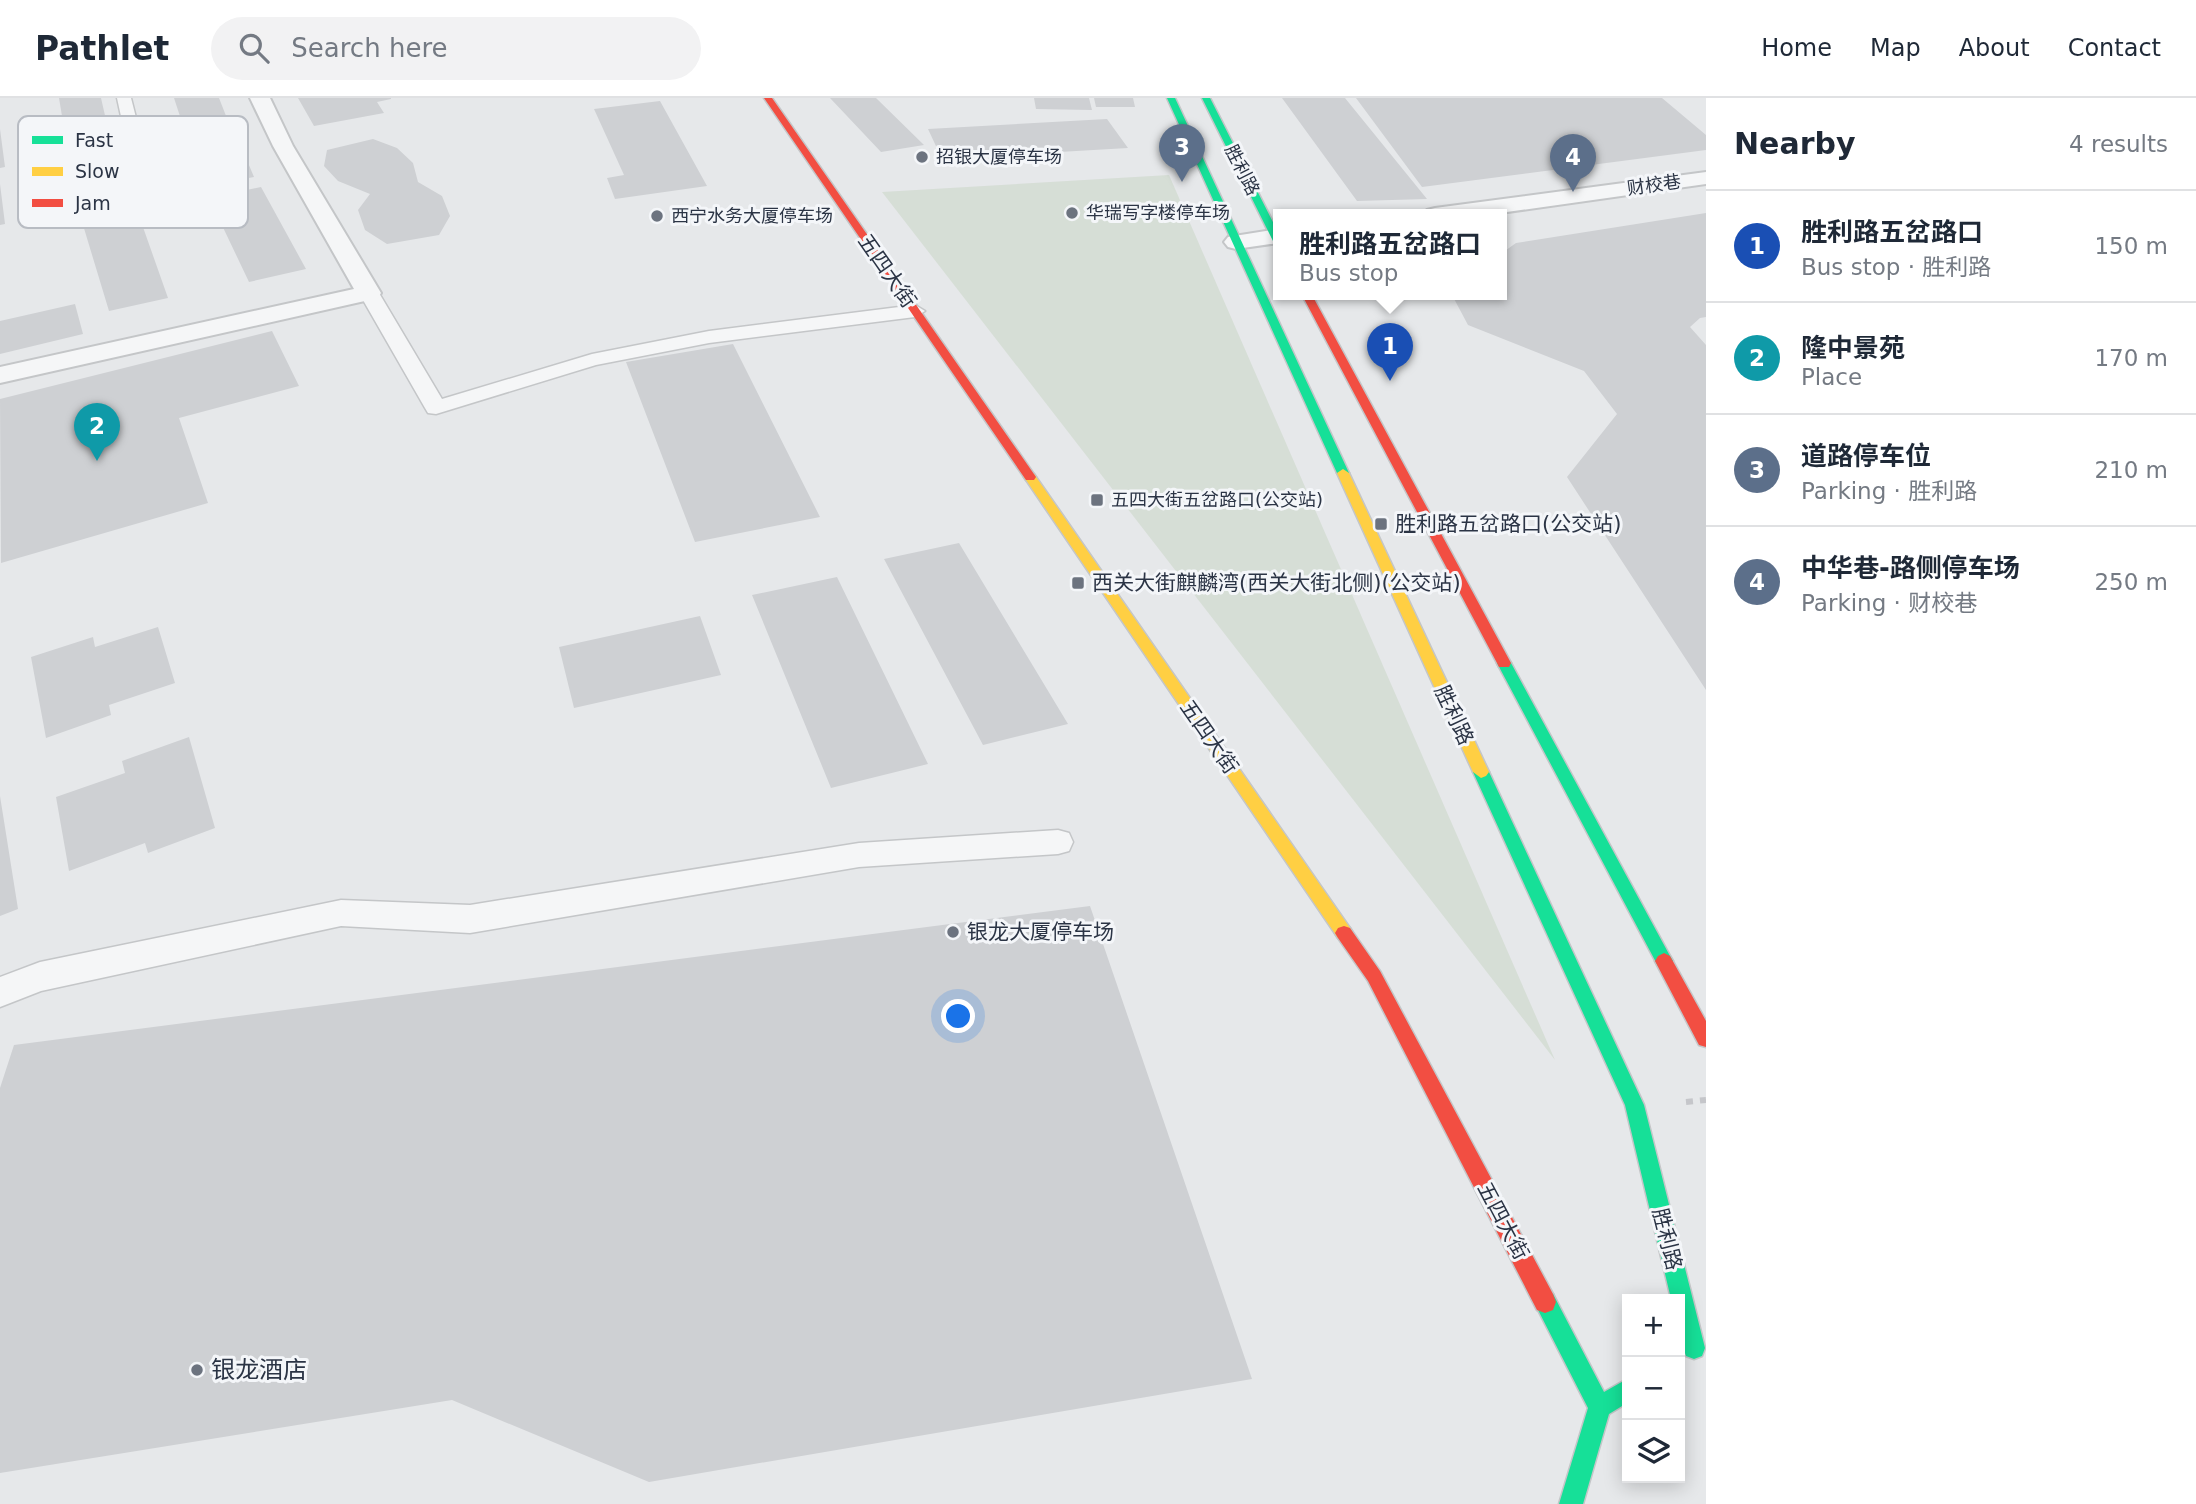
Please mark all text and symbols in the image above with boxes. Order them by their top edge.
search box [211,17,701,80]
text: Pathlet [35,29,169,68]
icon: search [235,29,273,67]
text: Search here [291,33,448,63]
text: Home [1761,34,1832,62]
text: Map [1870,34,1921,62]
text: About [1959,34,2030,62]
text: Contact [2068,34,2161,62]
legend [18,116,248,228]
pin: 3 [1159,124,1205,182]
text: Nearby [1734,126,1856,161]
text: Fast [75,129,113,151]
text: 4 results [2069,131,2168,157]
pin: 4 [1550,134,1596,192]
street label: 胜利路 [1221,141,1264,199]
place label: 招银大厦停车场 [936,146,1062,167]
marker: 招银大厦停车场 [914,149,930,165]
text: Slow [75,160,120,182]
street label: 财校巷 [1626,170,1682,199]
text: Jam [74,192,111,214]
place label: 华瑞写字楼停车场 [1086,202,1230,223]
place label: 西宁水务大厦停车场 [671,205,833,226]
marker: 华瑞写字楼停车场 [1064,205,1080,221]
marker: 西宁水务大厦停车场 [649,208,665,224]
popup [1273,209,1507,300]
text: 胜利路五岔路口 [1801,217,1983,247]
text: 胜利路五岔路口 [1299,229,1481,259]
street label: 五四大街 [853,230,921,312]
text: 1 [1749,233,1765,259]
text: 150 m [2094,233,2168,259]
text: Bus stop · 胜利路 [1801,254,1991,280]
text: Bus stop [1299,260,1398,286]
pin: 1 [1367,323,1413,381]
text: 隆中景苑 [1801,333,1905,363]
text: 2 [1749,345,1765,371]
text: 170 m [2094,345,2168,371]
text: Place [1801,364,1862,390]
pin: 2 [74,403,120,461]
text: 道路停车位 [1801,441,1931,471]
text: 3 [1749,457,1765,483]
text: 210 m [2094,457,2168,483]
text: Parking · 胜利路 [1801,478,1977,504]
place label: 五四大街五岔路口(公交站) [1111,489,1323,510]
marker: 五四大街五岔路口(公交站) [1089,492,1105,508]
place label: 胜利路五岔路口(公交站) [1395,512,1621,536]
marker: 胜利路五岔路口(公交站) [1373,516,1389,532]
text: 中华巷-路侧停车场 [1801,553,2020,583]
text: 4 [1749,569,1765,595]
text: 250 m [2094,569,2168,595]
place label: 西关大街麒麟湾(西关大街北侧)(公交站) [1092,571,1461,595]
marker: 西关大街麒麟湾(西关大街北侧)(公交站) [1070,575,1086,591]
text: Parking · 财校巷 [1801,590,1977,616]
street label: 胜利路 [1430,681,1478,749]
street label: 五四大街 [1175,696,1243,778]
place label: 银龙大厦停车场 [967,920,1114,944]
marker: 银龙大厦停车场 [945,924,961,940]
your location [941,999,975,1033]
street label: 五四大街 [1473,1178,1533,1264]
street label: 胜利路 [1648,1206,1686,1272]
map controls [1622,1294,1685,1483]
button: + [1622,1294,1685,1357]
place label: 银龙酒店 [211,1356,307,1384]
button: − [1622,1357,1685,1420]
marker: 银龙酒店 [189,1362,205,1378]
button: layers [1622,1420,1685,1483]

